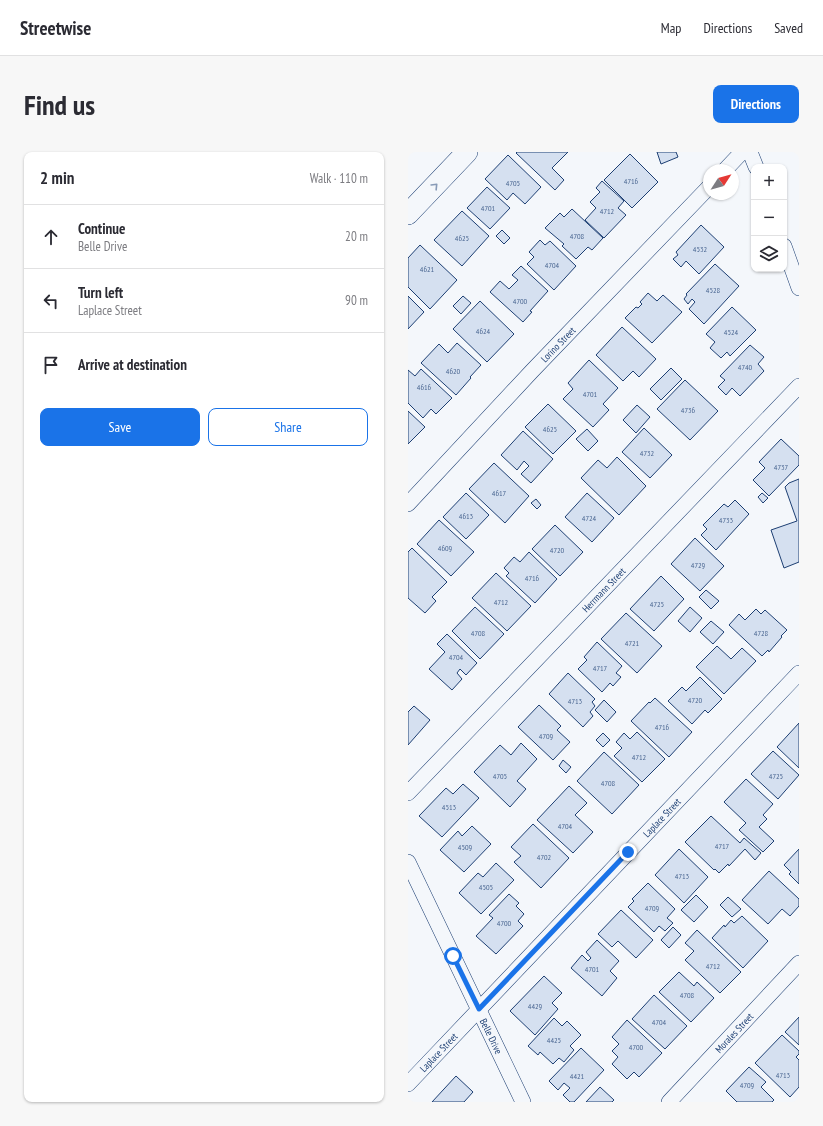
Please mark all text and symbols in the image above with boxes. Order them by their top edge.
text: Streetwise [20,16,91,40]
text: Map [661,19,681,37]
text: Directions [703,19,752,37]
text: Saved [774,19,803,37]
button: Directions [713,85,799,123]
text: Find us [24,86,95,123]
north arrow [703,164,739,200]
map controls [751,164,787,272]
button: + [751,164,787,200]
text: 2 min [40,167,74,189]
text: Walk · 110 m [310,170,368,187]
house number: 4716 [624,176,639,186]
house number: 4705 [506,178,520,188]
one-way arrow [430,183,438,191]
button: − [751,200,787,236]
house number: 4701 [481,203,496,213]
house number: 4712 [600,206,615,216]
text: Continue [78,219,125,238]
icon: ahead [40,226,62,248]
text: 20 m [345,228,368,245]
house number: 4708 [570,231,585,241]
house number: 4625 [455,233,469,243]
button: layers [751,236,787,272]
text: Belle Drive [78,238,127,255]
house number: 4532 [693,244,708,254]
house number: 4704 [545,260,560,270]
house number: 4621 [420,264,435,274]
text: Turn left [78,283,123,302]
house number: 4528 [706,285,721,295]
icon: left [40,290,62,312]
text: 90 m [345,292,368,309]
house number: 4700 [513,296,528,306]
text: Laplace Street [78,302,142,319]
street label: Lorino Street [538,323,578,365]
house number: 4624 [476,326,491,336]
house number: 4524 [724,327,739,337]
icon: arrive [40,354,62,376]
text: Arrive at destination [78,355,187,374]
house number: 4740 [738,362,753,372]
house number: 4620 [446,366,461,376]
house number: 4616 [417,382,432,392]
house number: 4701 [583,389,598,399]
house number: 4736 [681,405,696,415]
button: Save [40,408,200,446]
button: Share [208,408,368,446]
house number: 4625 [543,424,557,434]
house number: 4732 [640,448,655,458]
house number: 4737 [774,462,789,472]
house number: 4617 [492,488,507,498]
house number: 4613 [459,511,474,521]
house number: 4724 [582,513,597,523]
house number: 4733 [719,515,734,525]
house number: 4609 [438,543,453,553]
house number: 4720 [550,545,565,555]
house number: 4729 [691,560,706,570]
street label: Herrmann Street [579,564,628,615]
house number: 4716 [525,573,540,583]
house number: 4712 [494,597,509,607]
house number: 4725 [650,599,664,609]
house number: 4708 [471,628,486,638]
house number: 4728 [754,628,769,638]
house number: 4721 [625,638,640,648]
house number: 4704 [449,652,464,662]
house number: 4717 [593,663,608,673]
house number: 4720 [688,695,703,705]
house number: 4713 [568,696,583,706]
house number: 4716 [655,722,670,732]
house number: 4709 [539,731,554,741]
house number: 4712 [632,752,647,762]
house number: 4705 [493,771,507,781]
house number: 4725 [769,771,783,781]
house number: 4708 [601,778,616,788]
street label: Laplace Street [640,795,683,840]
house number: 4513 [442,802,457,812]
house number: 4704 [558,821,573,831]
house number: 4717 [715,841,730,851]
house number: 4509 [458,842,473,852]
route end [619,843,637,861]
house number: 4702 [537,852,552,862]
house number: 4713 [675,871,690,881]
house number: 4505 [479,882,493,892]
house number: 4709 [645,903,660,913]
house number: 4700 [497,918,512,928]
route start [444,947,462,965]
house number: 4712 [706,961,721,971]
house number: 4701 [585,964,600,974]
house number: 4708 [680,990,695,1000]
house number: 4429 [528,1001,543,1011]
street label: Morales Street [712,1010,756,1055]
street label: Belle Drive [477,1016,505,1056]
house number: 4704 [652,1017,667,1027]
street label: Laplace Street [417,1030,460,1074]
house number: 4425 [547,1035,561,1045]
house number: 4700 [629,1042,644,1052]
house number: 4713 [776,1070,791,1080]
house number: 4421 [570,1071,585,1081]
house number: 4709 [740,1080,755,1090]

